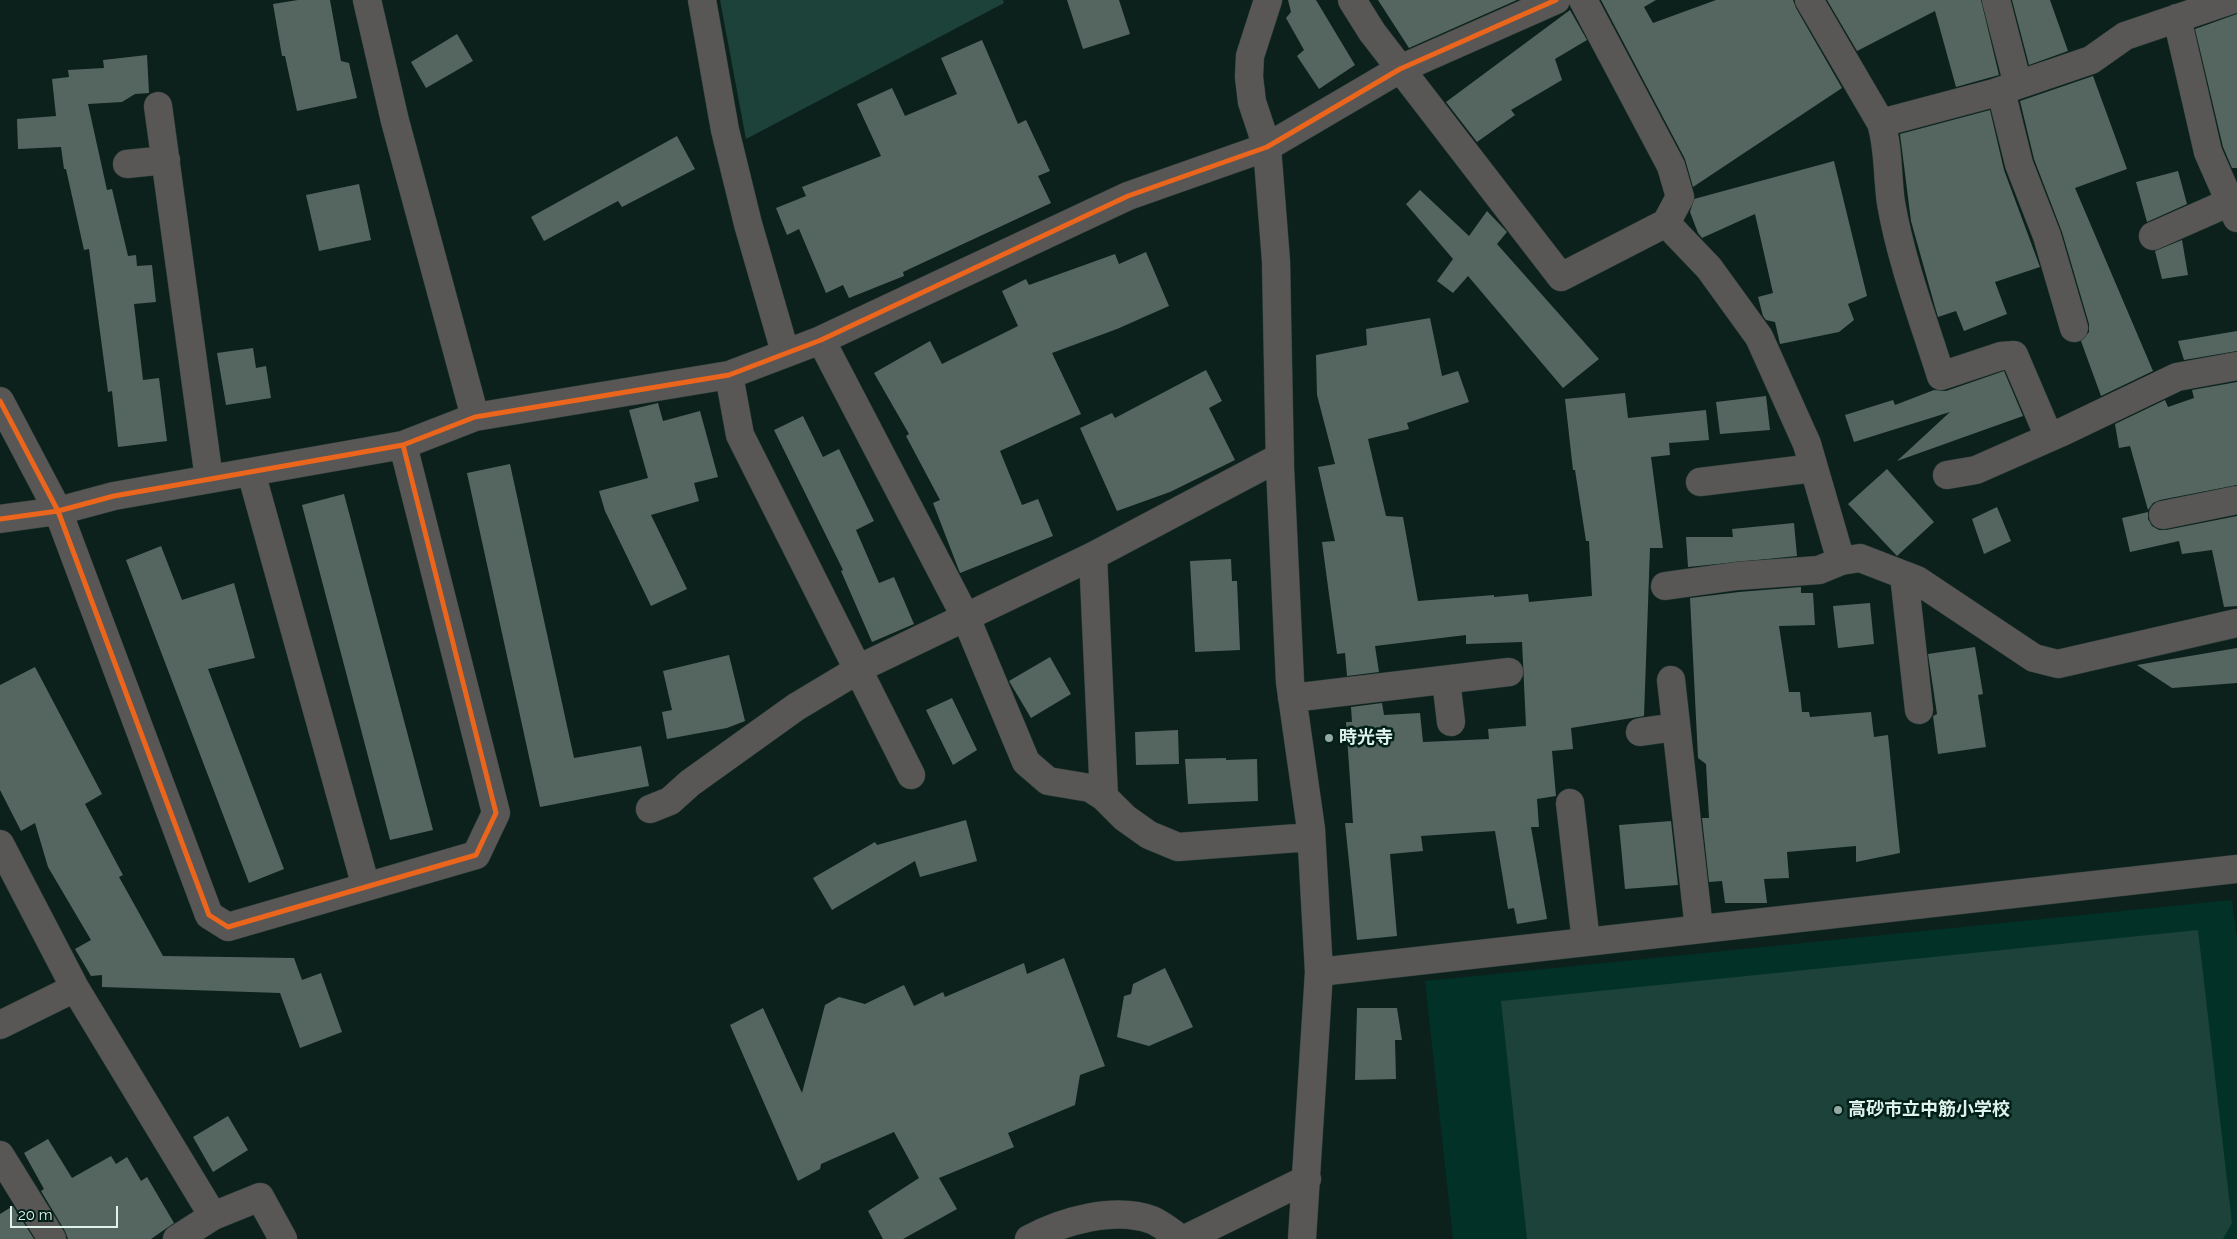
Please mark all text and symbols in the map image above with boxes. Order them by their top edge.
place label: 時光寺 [1339,727,1393,749]
marker: 時光寺 [1323,732,1335,744]
place label: 高砂市立中筋小学校 [1848,1099,2010,1121]
marker: 高砂市立中筋小学校 [1832,1104,1844,1116]
scale bar [12,1196,120,1228]
text: 20 m [18,1206,53,1224]

